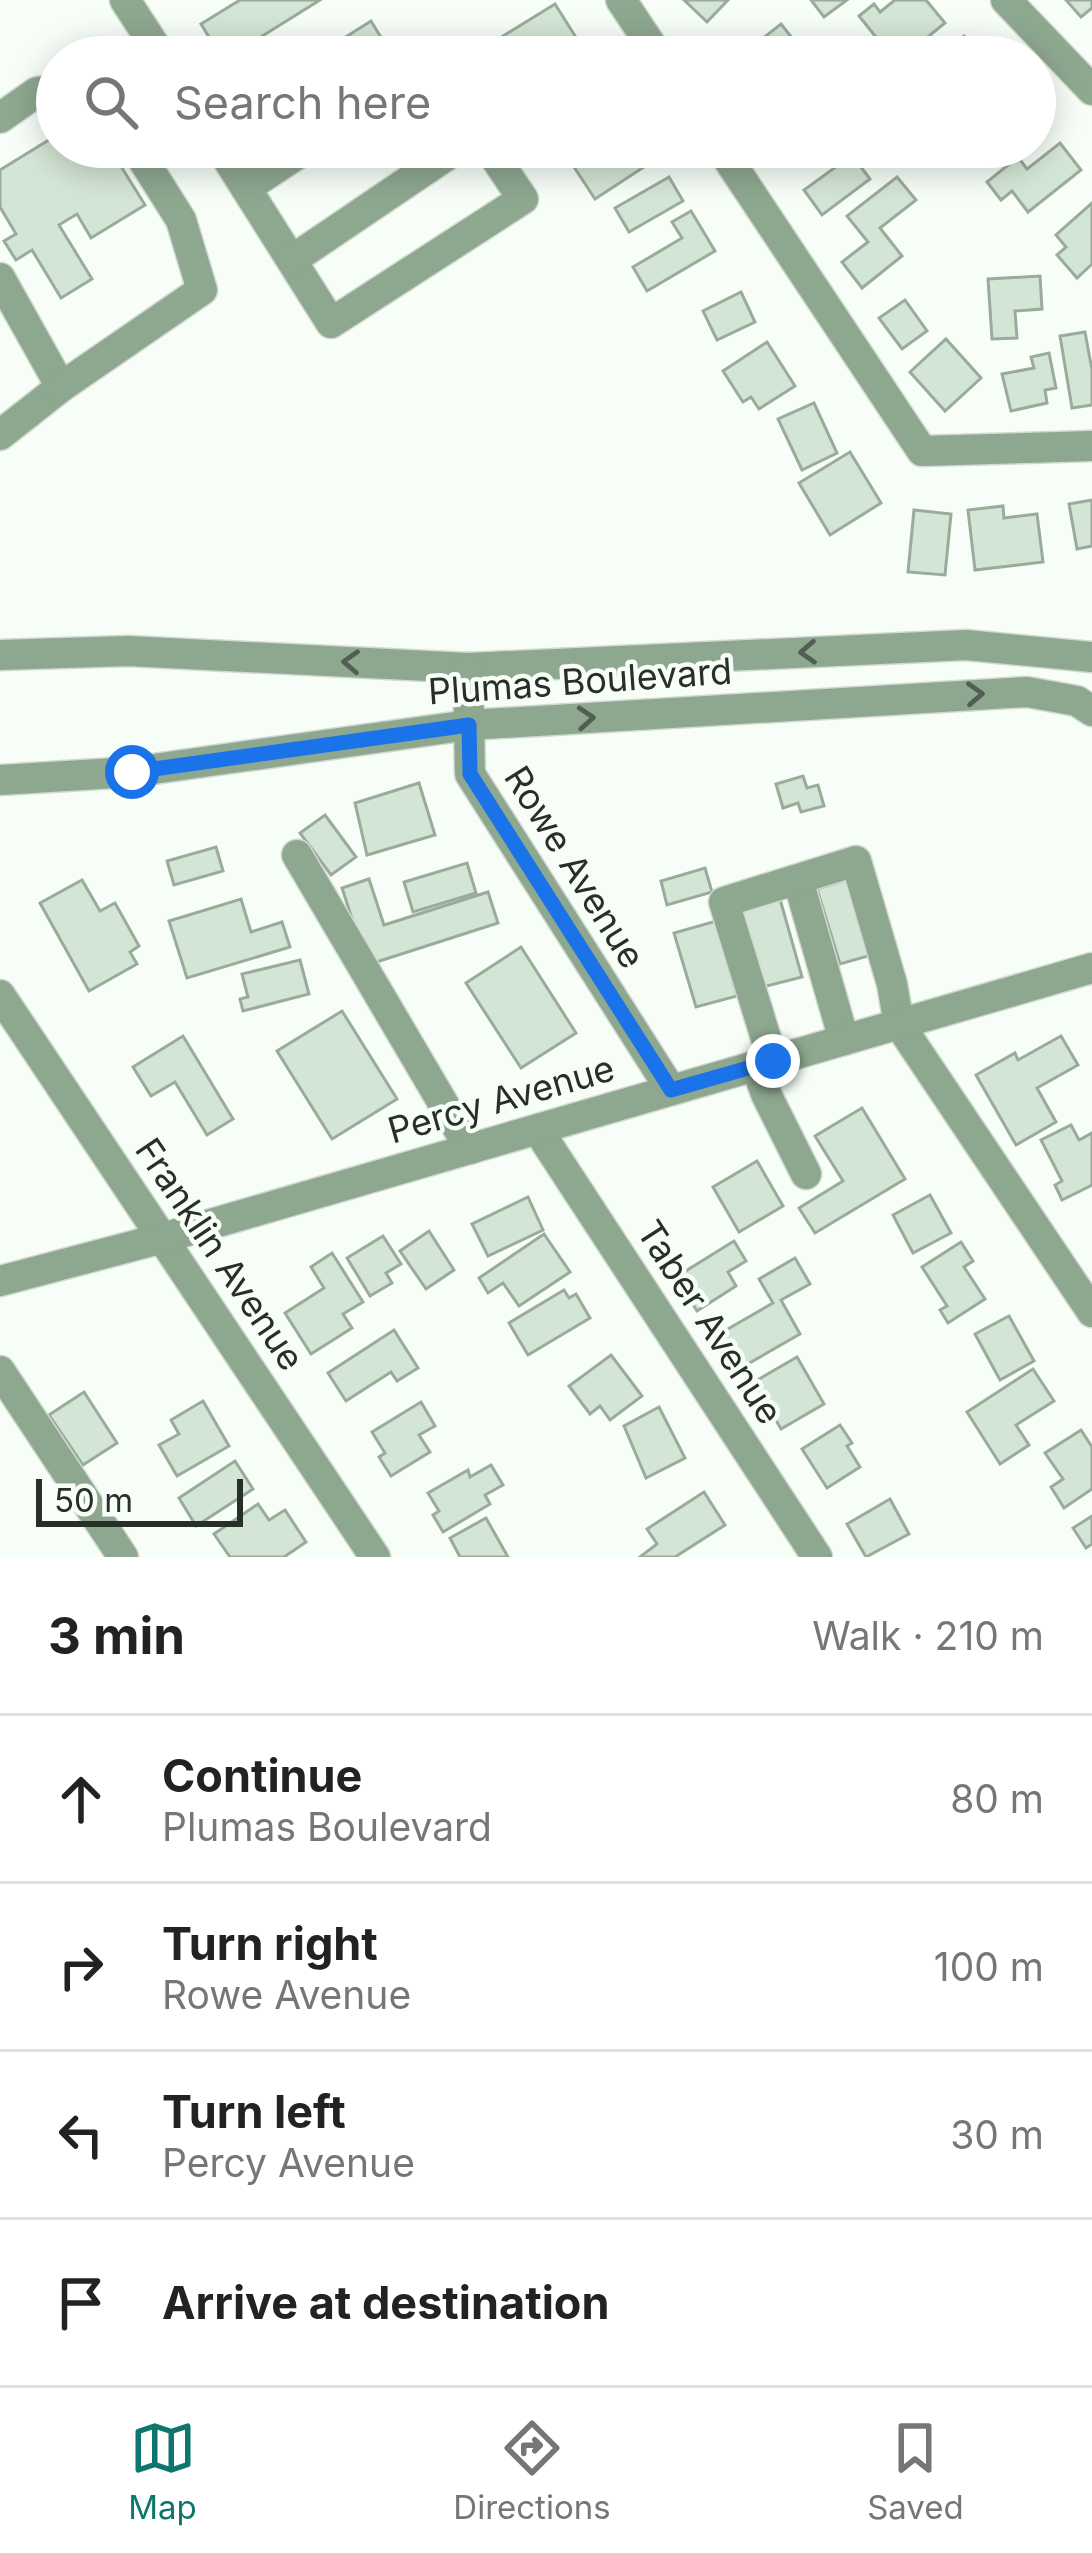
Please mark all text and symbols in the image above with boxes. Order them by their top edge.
search box [36,36,1056,168]
icon: search [78,69,144,135]
text: Search here [174,75,431,130]
one-way arrow [798,639,817,665]
street label: Plumas Boulevard [427,648,733,714]
one-way arrow [341,649,360,675]
one-way arrow [966,681,985,707]
one-way arrow [577,705,596,731]
route start [105,745,159,799]
street label: Rowe Avenue [495,758,655,976]
route end [746,1034,800,1088]
street label: Percy Avenue [383,1046,619,1152]
street label: Franklin Avenue [126,1130,314,1378]
street label: Taber Avenue [628,1212,792,1432]
scale bar [36,1473,243,1526]
text: 50 m [54,1480,133,1520]
text: 3 min [48,1605,185,1666]
text: Walk · 210 m [812,1612,1044,1659]
text: Continue [162,1748,362,1803]
icon: ahead [48,1766,114,1832]
text: 80 m [950,1775,1044,1822]
text: Plumas Boulevard [162,1803,492,1850]
text: Turn right [162,1916,378,1971]
icon: right [48,1934,114,2000]
text: 100 m [934,1943,1044,1990]
text: Rowe Avenue [162,1971,411,2018]
text: Turn left [162,2084,346,2139]
icon: left [48,2102,114,2168]
text: 30 m [950,2111,1044,2158]
text: Percy Avenue [162,2139,415,2186]
icon: arrive [48,2270,114,2336]
text: Arrive at destination [162,2275,609,2330]
tab: Map [128,2415,197,2527]
tab: Directions [453,2415,611,2527]
tab: Saved [867,2415,964,2527]

